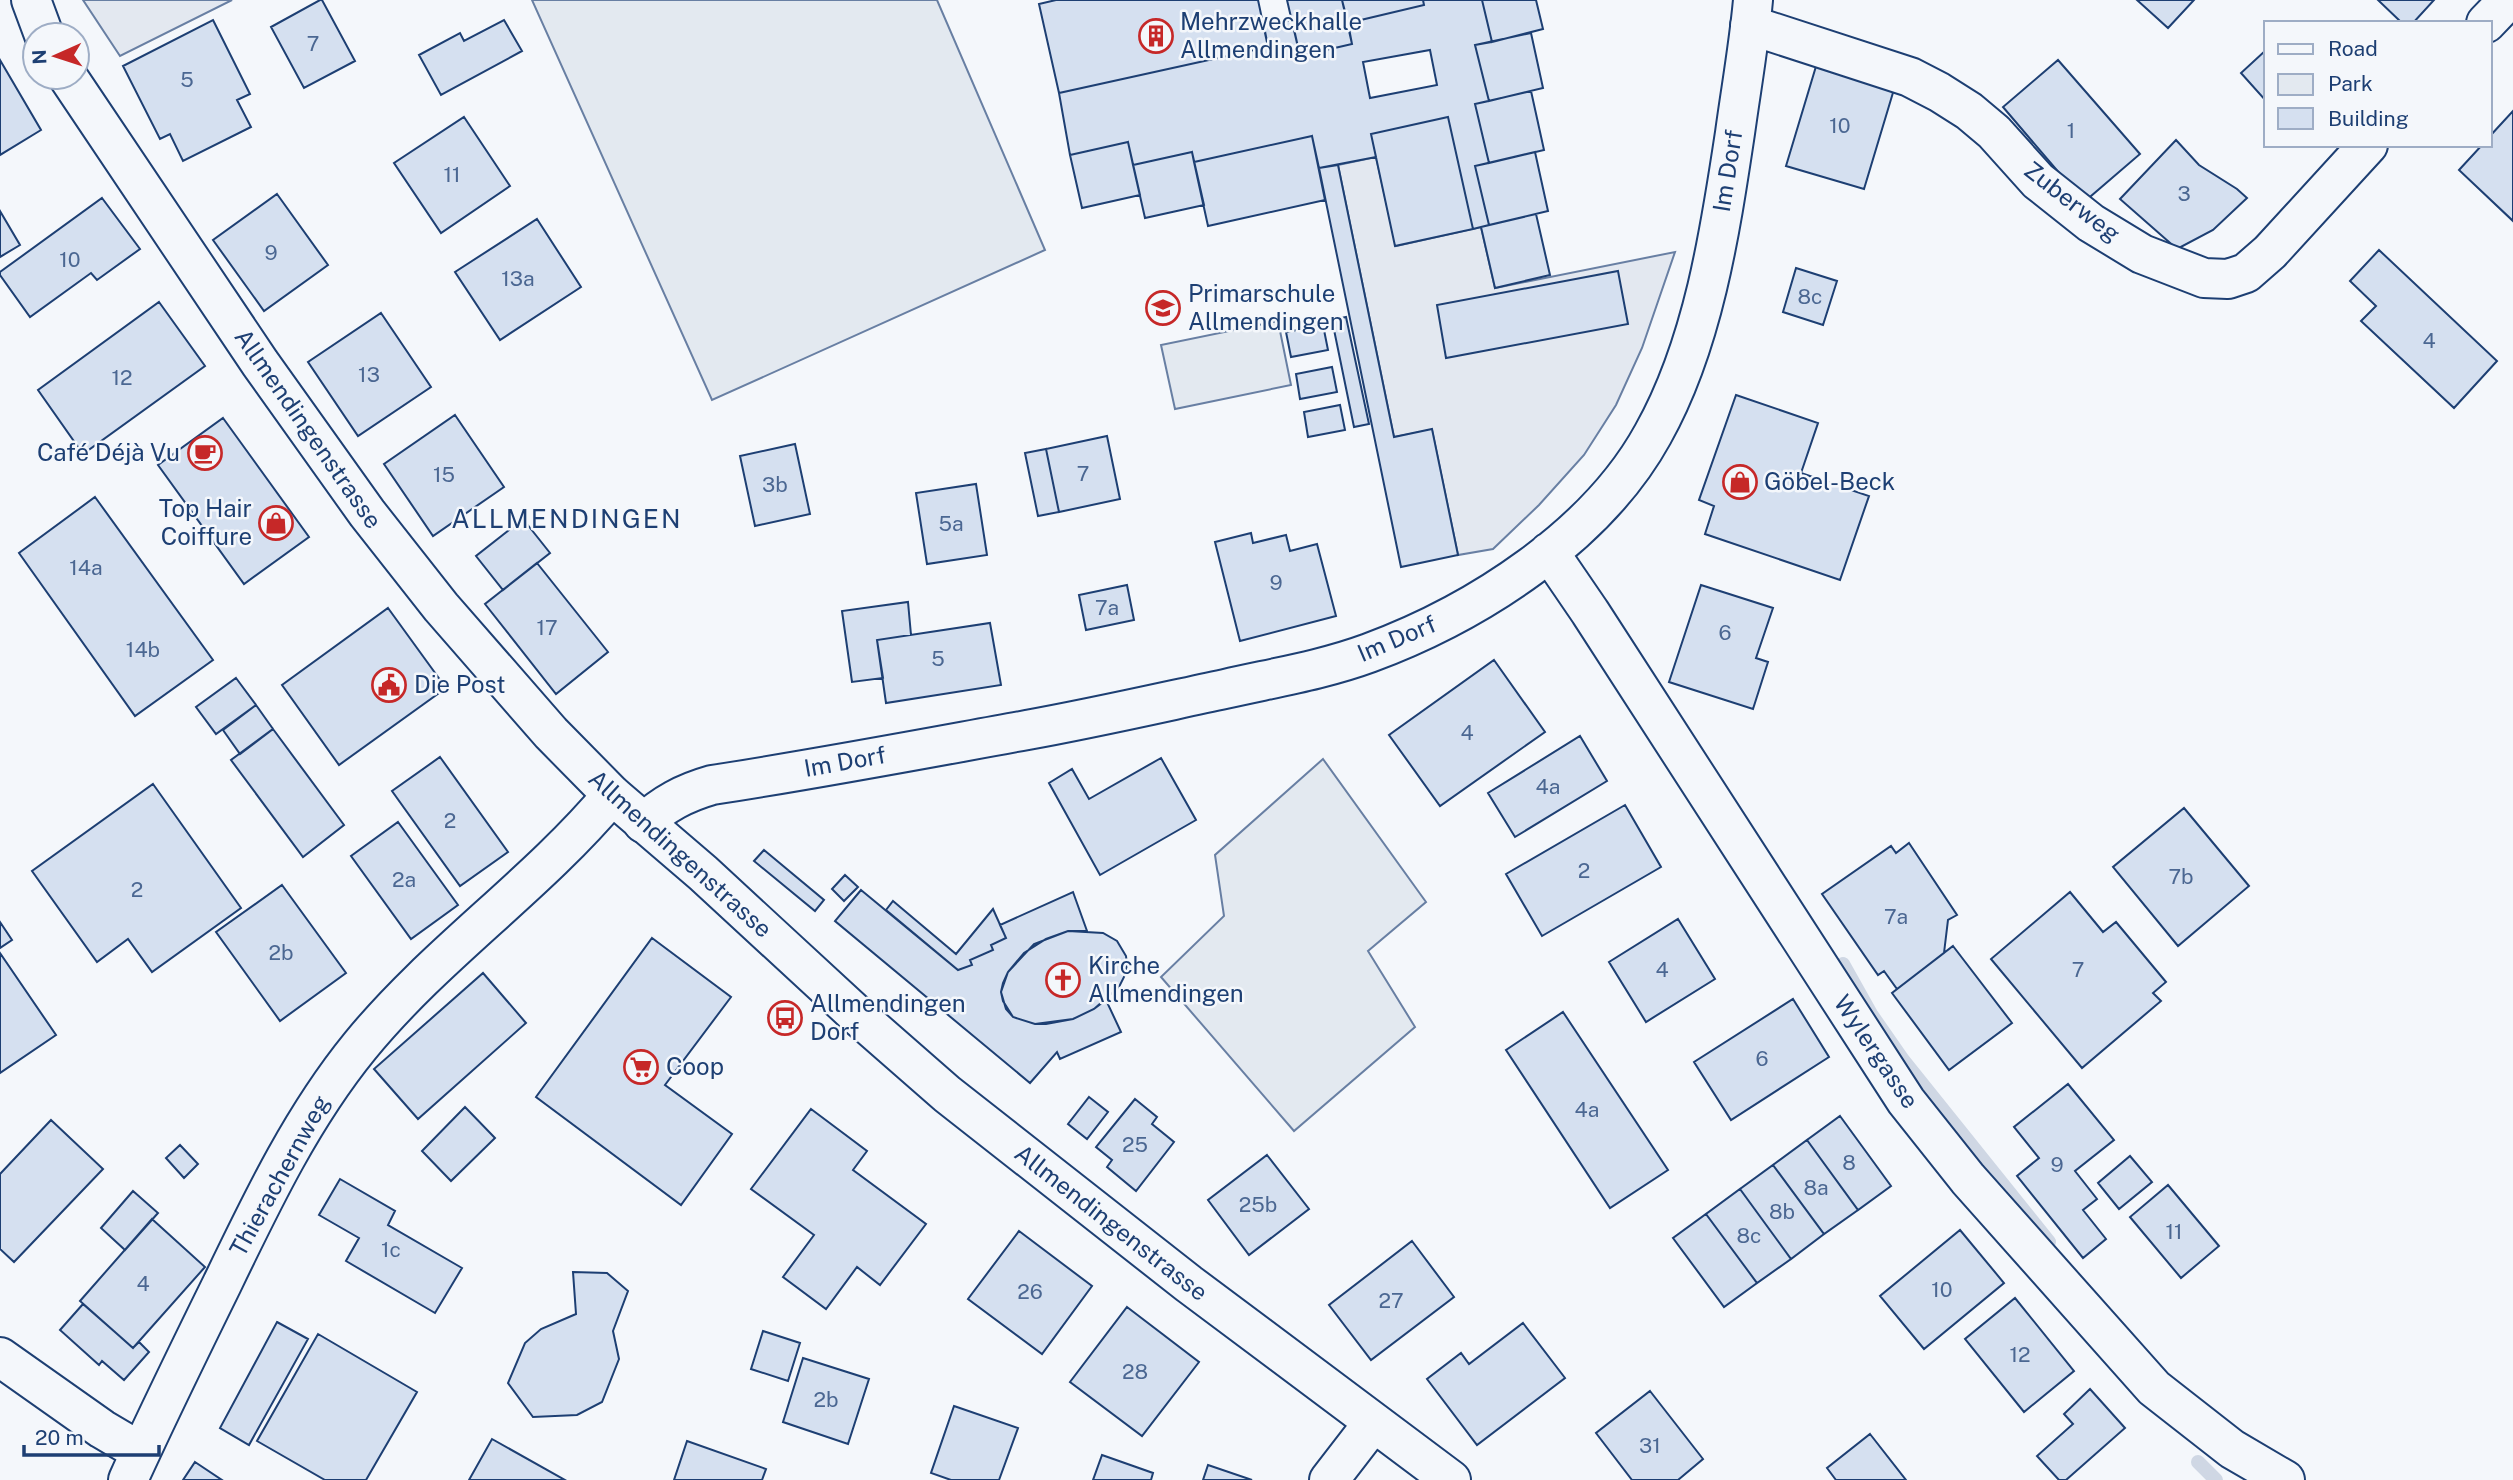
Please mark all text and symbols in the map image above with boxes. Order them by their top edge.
place label: Mehrzweckhalle Allmendingen [1180,7,1362,63]
building icon: Mehrzweckhalle Allmendingen [1137,17,1175,55]
north arrow [21,21,91,91]
legend [2264,21,2492,147]
house number: 7 [307,31,319,56]
text: Road [2328,36,2378,61]
text: N [28,49,50,65]
house number: 5 [180,67,194,92]
text: Park [2328,71,2373,96]
text: Building [2328,106,2409,131]
house number: 10 [1829,113,1851,138]
house number: 1 [2067,118,2075,143]
street label: Im Dorf [1707,128,1747,214]
street label: Zuberweg [2019,155,2126,247]
house number: 11 [443,162,461,187]
house number: 3 [2177,181,2191,206]
house number: 9 [264,240,278,265]
house number: 10 [59,247,81,272]
house number: 13a [501,266,535,291]
place label: Primarschule Allmendingen [1188,279,1344,335]
house number: 8c [1797,284,1823,309]
school or university icon: Primarschule Allmendingen [1144,289,1182,327]
street label: Allmendingenstrasse [229,323,388,533]
house number: 4 [2422,328,2436,353]
house number: 13 [358,362,380,387]
house number: 12 [111,365,133,390]
cafe icon: Café Déjà Vu [186,434,224,472]
place label: Café Déjà Vu [37,438,180,466]
house number: 7 [1077,461,1089,486]
house number: 15 [433,462,455,487]
shop icon: Göbel-Beck [1721,463,1759,501]
place label: Göbel-Beck [1764,467,1895,495]
house number: 3b [762,472,788,497]
place label: Top Hair Coiffure [159,494,252,550]
district label: ALLMENDINGEN [451,503,683,534]
shop icon: Top Hair Coiffure [257,504,295,542]
house number: 5a [938,511,964,536]
house number: 14a [69,555,103,580]
house number: 9 [1269,570,1283,595]
house number: 7a [1095,595,1119,620]
street label: Im Dorf [1353,609,1440,667]
house number: 17 [536,615,558,640]
house number: 6 [1718,620,1732,645]
house number: 14b [126,637,160,662]
house number: 5 [931,646,945,671]
public building icon: Die Post [370,666,408,704]
place label: Die Post [414,670,506,698]
house number: 4 [1460,720,1474,745]
street label: Im Dorf [802,740,888,782]
street label: Allmendingenstrasse [583,764,778,943]
house number: 4a [1536,774,1560,799]
house number: 2 [444,808,456,833]
house number: 2 [1578,858,1590,883]
house number: 7b [2169,864,2193,889]
house number: 2a [392,867,416,892]
house number: 2 [131,877,143,902]
house number: 7a [1884,904,1908,929]
house number: 2b [268,940,294,965]
place label: Kirche Allmendingen [1088,951,1244,1007]
house number: 4 [1655,957,1669,982]
house number: 7 [2072,957,2084,982]
church icon: Kirche Allmendingen [1044,961,1082,999]
place label: Allmendingen Dorf [810,989,966,1045]
street label: Wylergasse [1829,989,1925,1113]
bus stop icon: Allmendingen Dorf [766,999,804,1037]
house number: 6 [1755,1046,1769,1071]
supermarket icon: Coop [622,1048,660,1086]
place label: Coop [666,1052,724,1080]
street label: Thierachernweg [223,1090,335,1261]
house number: 4a [1575,1097,1599,1122]
house number: 25 [1122,1132,1148,1157]
street label: Allmendingenstrasse [1010,1138,1214,1306]
house number: 8 [1842,1150,1856,1175]
house number: 9 [2050,1152,2064,1177]
house number: 8a [1803,1175,1829,1200]
house number: 25b [1239,1192,1277,1217]
house number: 8b [1769,1199,1795,1224]
house number: 11 [2165,1219,2183,1244]
house number: 8c [1736,1223,1762,1248]
house number: 1c [381,1237,401,1262]
house number: 4 [136,1271,150,1296]
house number: 10 [1931,1277,1953,1302]
house number: 26 [1017,1279,1043,1304]
house number: 27 [1378,1288,1404,1313]
house number: 12 [2009,1342,2031,1367]
house number: 28 [1122,1359,1148,1384]
house number: 2b [813,1387,839,1412]
scale bar [24,1414,159,1458]
text: 20 m [35,1425,84,1450]
house number: 31 [1639,1433,1661,1458]

